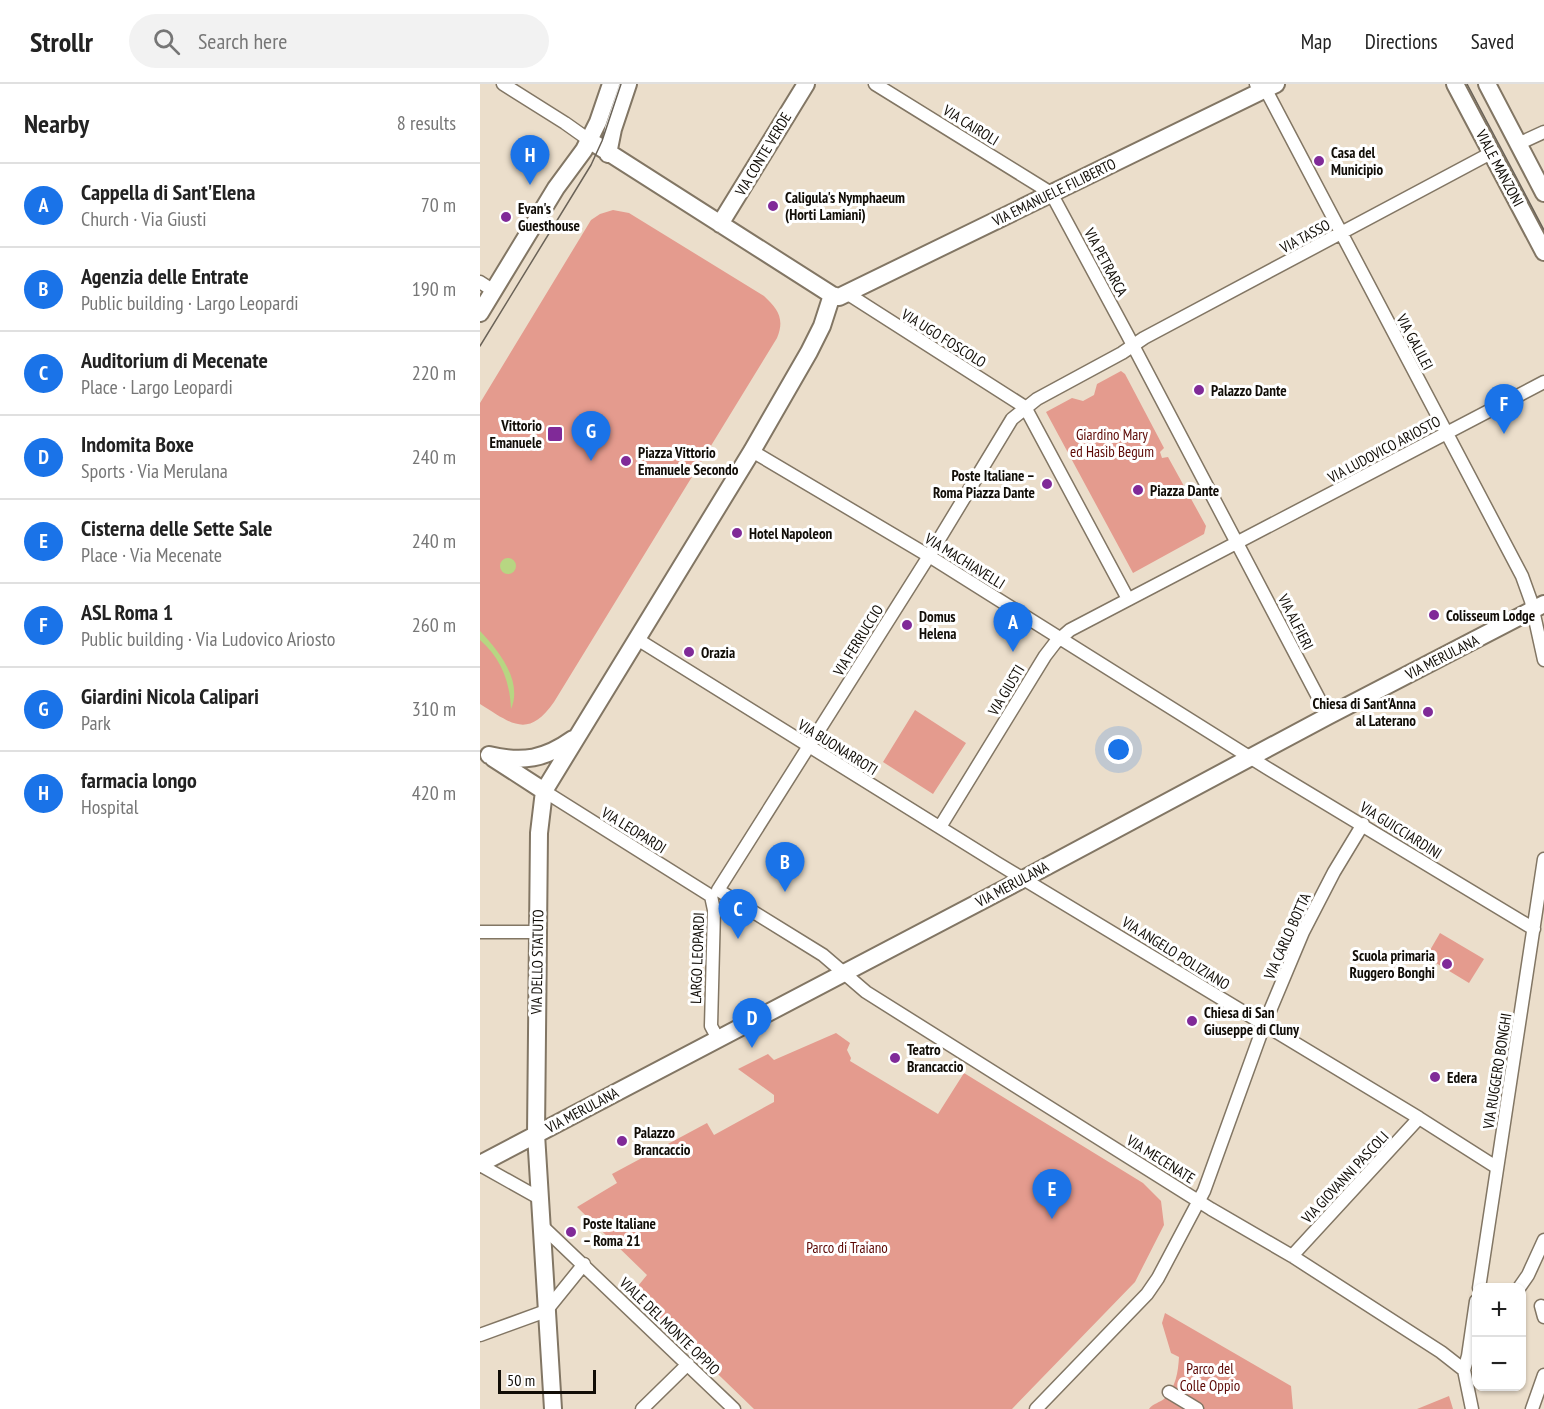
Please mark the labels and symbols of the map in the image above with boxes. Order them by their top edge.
street label: VIA CAIROLI [939,100,1002,149]
street label: VIA CONTE VERDE [730,109,795,200]
street label: VIALE MANZONI [1471,125,1528,210]
pin: H [511,135,550,185]
place label: Casa del Municipio [1331,143,1383,179]
street label: VIA EMANUELE FILIBERTO [988,154,1119,231]
marker: Casa del Municipio [1312,154,1326,168]
place label: Caligula's Nymphaeum (Horti Lamiani) [785,188,905,224]
place label: Evan's Guesthouse [518,199,580,235]
marker: Caligula's Nymphaeum (Horti Lamiani) [766,199,780,213]
marker: Evan's Guesthouse [499,210,513,224]
street label: VIA TASSO [1276,215,1333,258]
street label: VIA PETRARCA [1080,224,1132,300]
street label: VIA UGO FOSCOLO [897,304,990,372]
street label: VIA GALILEI [1392,310,1438,373]
place label: Palazzo Dante [1211,381,1287,400]
marker: Palazzo Dante [1192,383,1206,397]
pin: F [1484,384,1524,434]
street label: VIA LUDOVICO ARIOSTO [1324,411,1444,487]
pin: G [572,412,610,461]
place label: Vittorio Emanuele [489,416,542,452]
marker: Vittorio Emanuele [546,425,564,443]
park label: Giardino Mary ed Hasib Begum [1070,425,1154,461]
place label: Piazza Vittorio Emanuele Secondo [638,443,739,479]
marker: Piazza Vittorio Emanuele Secondo [619,454,633,468]
place label: Poste Italiane – Roma Piazza Dante [933,466,1035,502]
marker: Poste Italiane – Roma Piazza Dante [1040,477,1054,491]
place label: Piazza Dante [1150,481,1219,500]
marker: Piazza Dante [1131,483,1145,497]
place label: Hotel Napoleon [749,524,833,543]
marker: Hotel Napoleon [730,526,744,540]
street label: VIA MACHIAVELLI [921,528,1009,593]
street label: VIA ALFIERI [1273,590,1318,653]
street label: VIA FERRUCCIO [828,601,887,680]
pin: A [994,602,1032,652]
place label: Colisseum Lodge [1446,606,1535,625]
place label: Domus Helena [919,607,956,643]
marker: Colisseum Lodge [1427,608,1441,622]
marker: Domus Helena [900,618,914,632]
street label: VIA MERULANA [1401,630,1483,684]
place label: Orazia [701,643,735,662]
marker: Orazia [682,645,696,659]
street label: VIA GIUSTI [983,661,1028,720]
place label: Chiesa di Sant'Anna al Laterano [1312,694,1416,730]
marker: Chiesa di Sant'Anna al Laterano [1421,705,1435,719]
street label: VIA BUONARROTI [794,714,881,779]
your location [1104,735,1133,764]
street label: VIA GUICCIARDINI [1356,797,1445,863]
street label: VIA LEOPARDI [597,802,670,857]
pin: B [766,842,804,892]
street label: VIA MERULANA [971,856,1052,912]
street label: VIA CARLO BOTTA [1259,889,1315,983]
pin: C [718,890,758,939]
street label: VIA DELLO STATUTO [527,909,547,1016]
street label: LARGO LEOPARDI [686,912,708,1004]
street label: VIA ANGELO POLIZIANO [1118,912,1233,994]
place label: Scuola primaria Ruggero Bonghi [1349,946,1435,982]
marker: Scuola primaria Ruggero Bonghi [1440,957,1454,971]
pin: D [732,998,772,1048]
place label: Chiesa di San Giuseppe di Cluny [1204,1003,1300,1039]
street label: VIA RUGGERO BONGHI [1478,1012,1516,1131]
marker: Chiesa di San Giuseppe di Cluny [1185,1014,1199,1028]
place label: Teatro Brancaccio [907,1040,964,1076]
marker: Teatro Brancaccio [888,1051,902,1065]
place label: Edera [1447,1068,1477,1087]
marker: Edera [1428,1070,1442,1084]
street label: VIA MERULANA [541,1082,622,1138]
place label: Palazzo Brancaccio [634,1123,691,1159]
street label: VIA GIOVANNI PASCOLI [1297,1127,1393,1228]
street label: VIA MECENATE [1122,1130,1199,1187]
marker: Palazzo Brancaccio [615,1134,629,1148]
pin: E [1032,1170,1072,1219]
place label: Poste Italiane – Roma 21 [583,1214,656,1250]
marker: Poste Italiane – Roma 21 [564,1225,578,1239]
park label: Parco di Traiano [806,1238,888,1257]
street label: VIALE DEL MONTE OPPIO [615,1273,724,1379]
park label: Parco del Colle Oppio [1180,1359,1240,1395]
scale bar [498,1367,596,1394]

